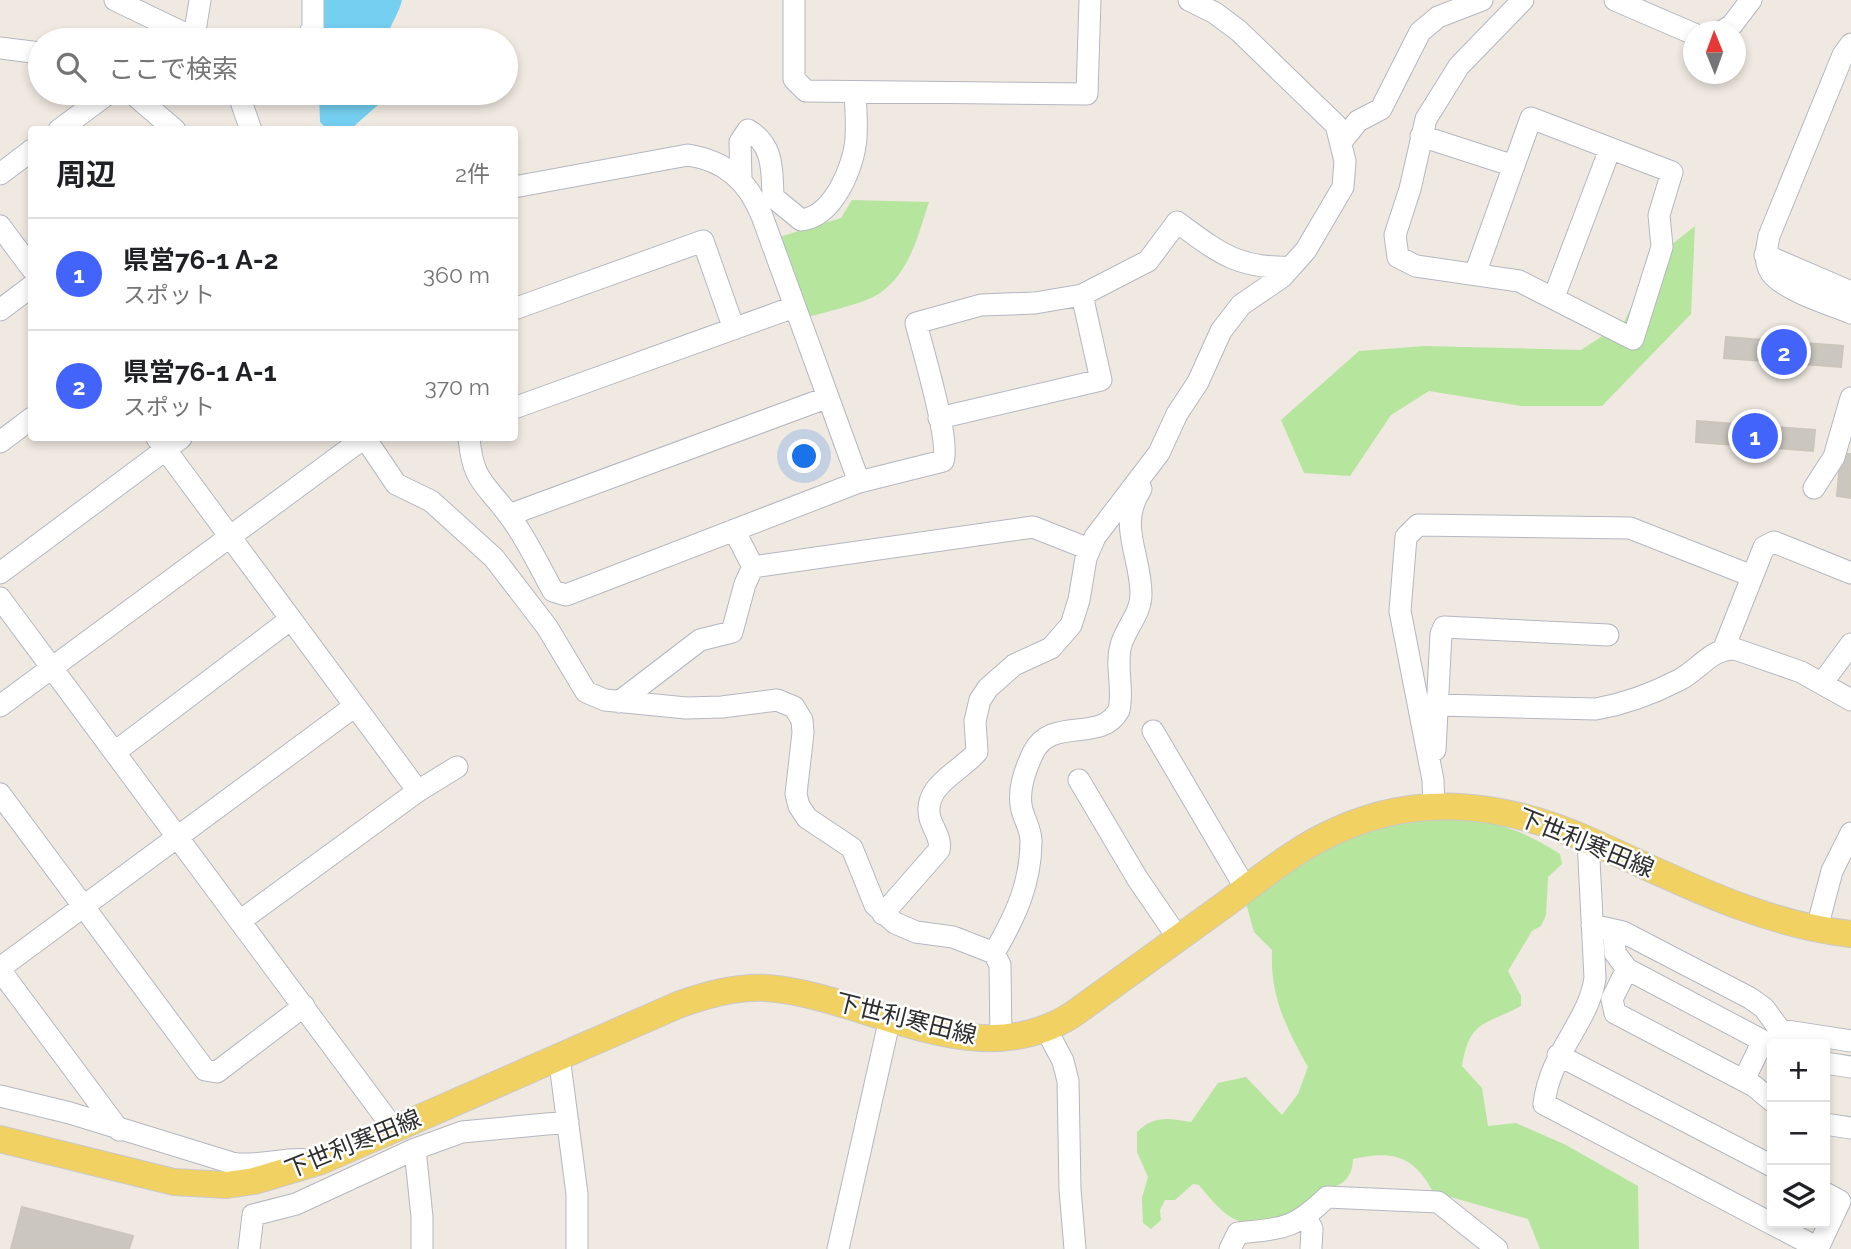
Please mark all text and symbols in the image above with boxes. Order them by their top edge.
north arrow [1683,21,1746,84]
search box [28,28,518,105]
icon: search [52,48,90,86]
text: ここで検索 [108,54,238,84]
text: 周辺 [56,157,116,192]
text: 2件 [455,160,490,187]
text: 県営76-1 A-2 [123,245,278,275]
text: 1 [73,261,85,288]
text: 360 m [423,261,490,288]
text: スポット [123,281,215,308]
pin: 2 [1761,326,1807,378]
text: 県営76-1 A-1 [123,357,277,387]
text: 2 [73,373,85,400]
text: 370 m [425,373,490,400]
text: スポット [123,393,215,420]
pin: 1 [1732,410,1778,462]
your location [787,439,821,473]
street label: 下世利寒田線 [1514,802,1658,883]
street label: 下世利寒田線 [833,987,979,1050]
map controls [1767,1039,1830,1228]
button: + [1767,1039,1830,1102]
button: − [1767,1102,1830,1165]
street label: 下世利寒田線 [281,1103,425,1184]
button: layers [1767,1165,1830,1228]

